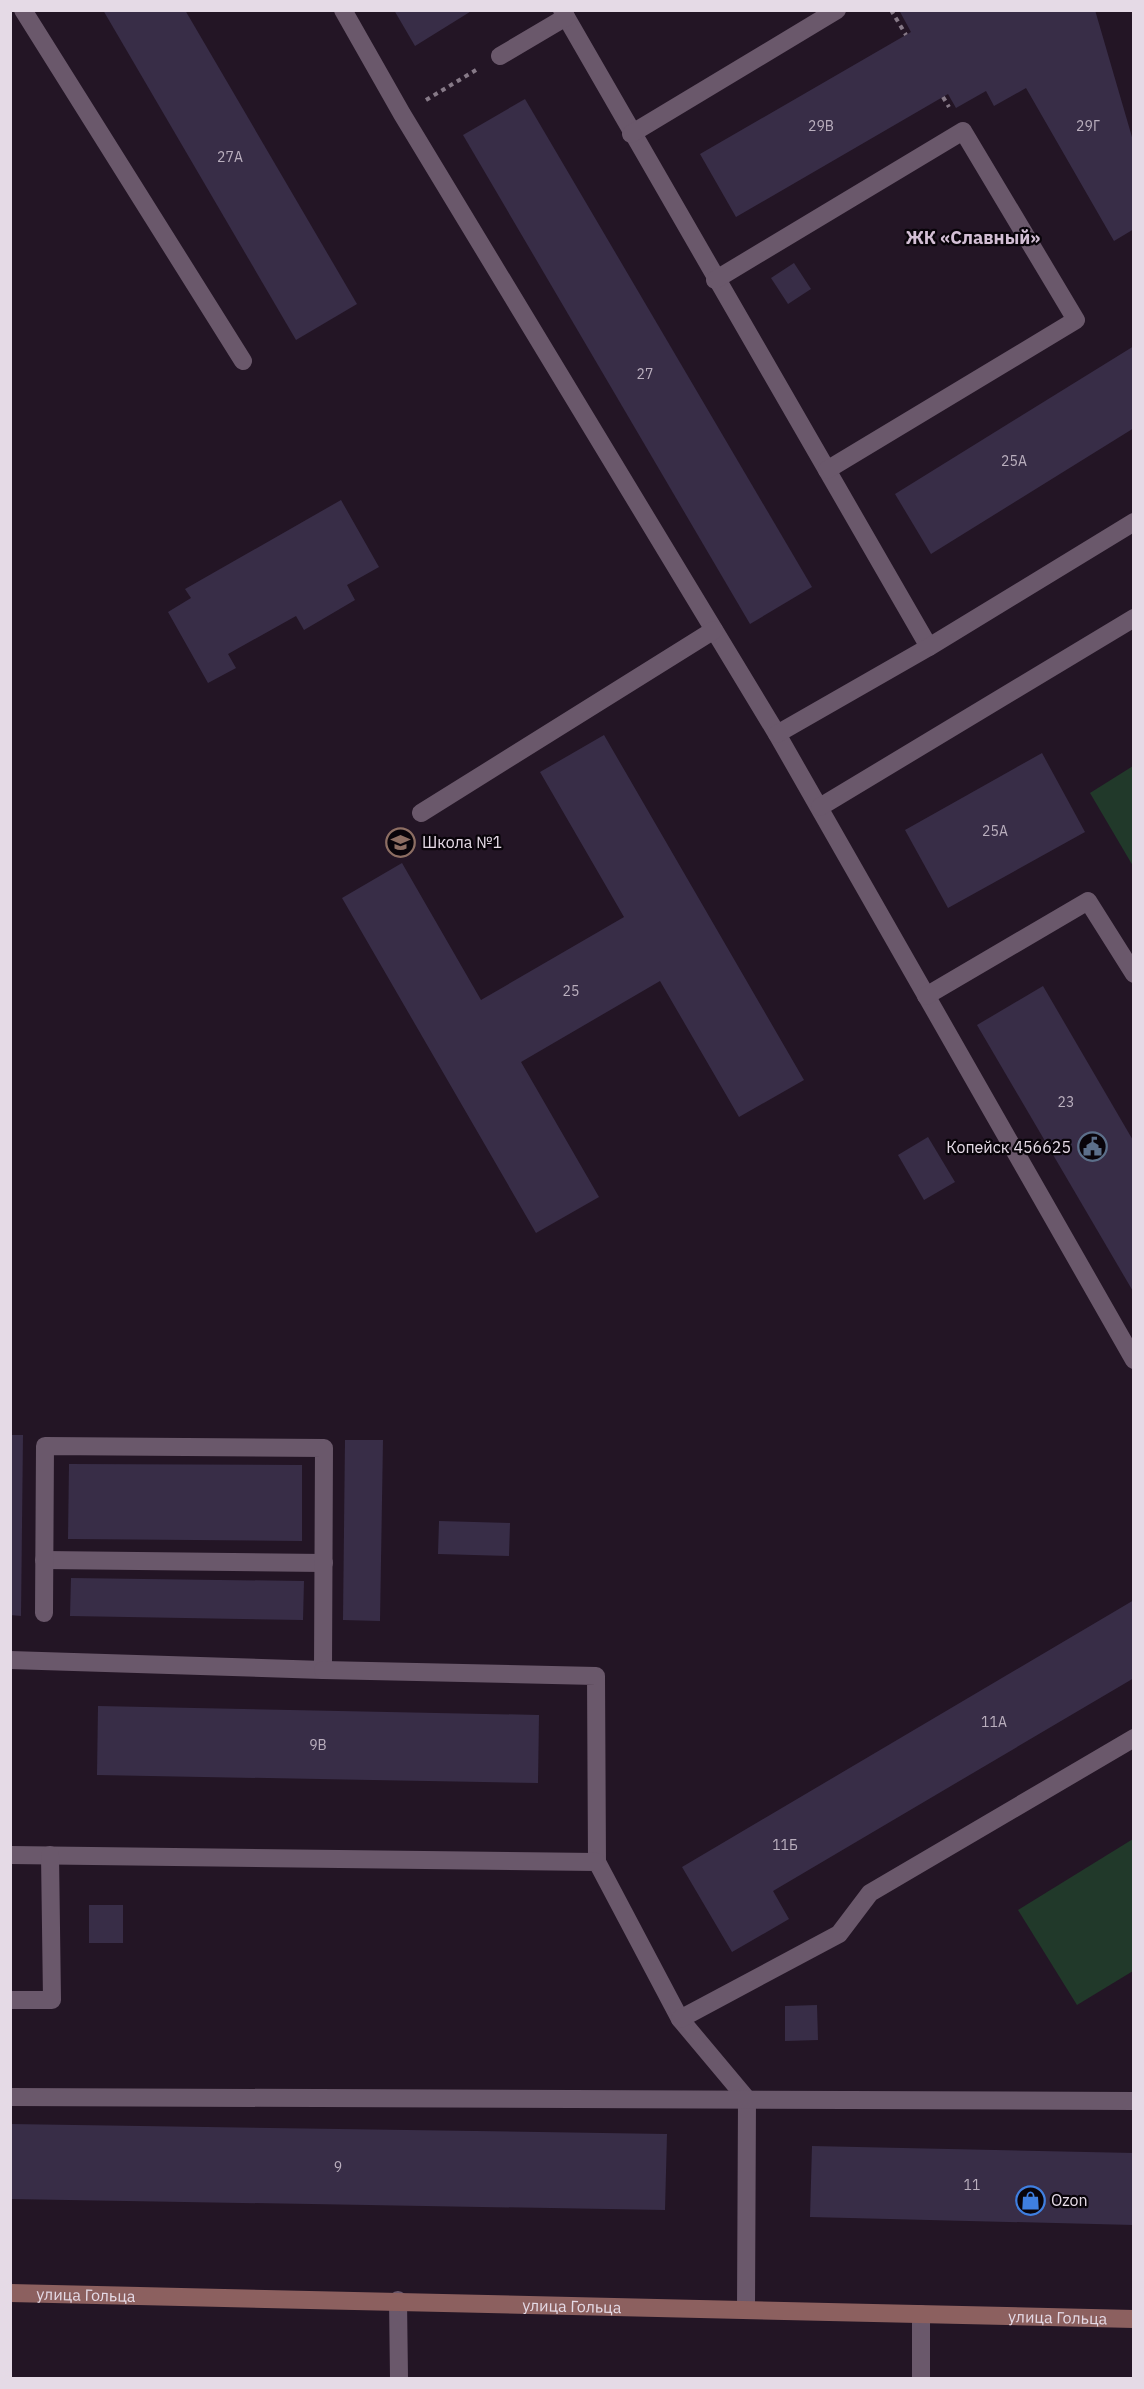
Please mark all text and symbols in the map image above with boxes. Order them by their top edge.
house number: 29В [808,117,834,135]
house number: 29Г [1076,117,1100,135]
house number: 27А [217,148,243,166]
district label: ЖК «Славный» [906,226,1040,249]
house number: 27 [637,365,653,383]
house number: 25А [1001,452,1027,470]
house number: 25А [982,822,1008,840]
school or university icon: Школа №1 [385,826,417,858]
place label: Школа №1 [422,832,502,852]
house number: 25 [563,982,579,1000]
house number: 23 [1058,1093,1074,1111]
public building icon: Копейск 456625 [1076,1131,1108,1163]
place label: Копейск 456625 [946,1137,1071,1157]
house number: 11А [981,1713,1007,1731]
house number: 9В [309,1736,327,1754]
house number: 11Б [772,1836,798,1854]
house number: 9 [334,2158,342,2176]
house number: 11 [964,2176,980,2194]
shop icon: Ozon [1014,2184,1046,2216]
place label: Ozon [1051,2190,1088,2210]
street label: улица Гольца [36,2284,136,2306]
street label: улица Гольца [522,2295,622,2317]
street label: улица Гольца [1008,2306,1108,2328]

